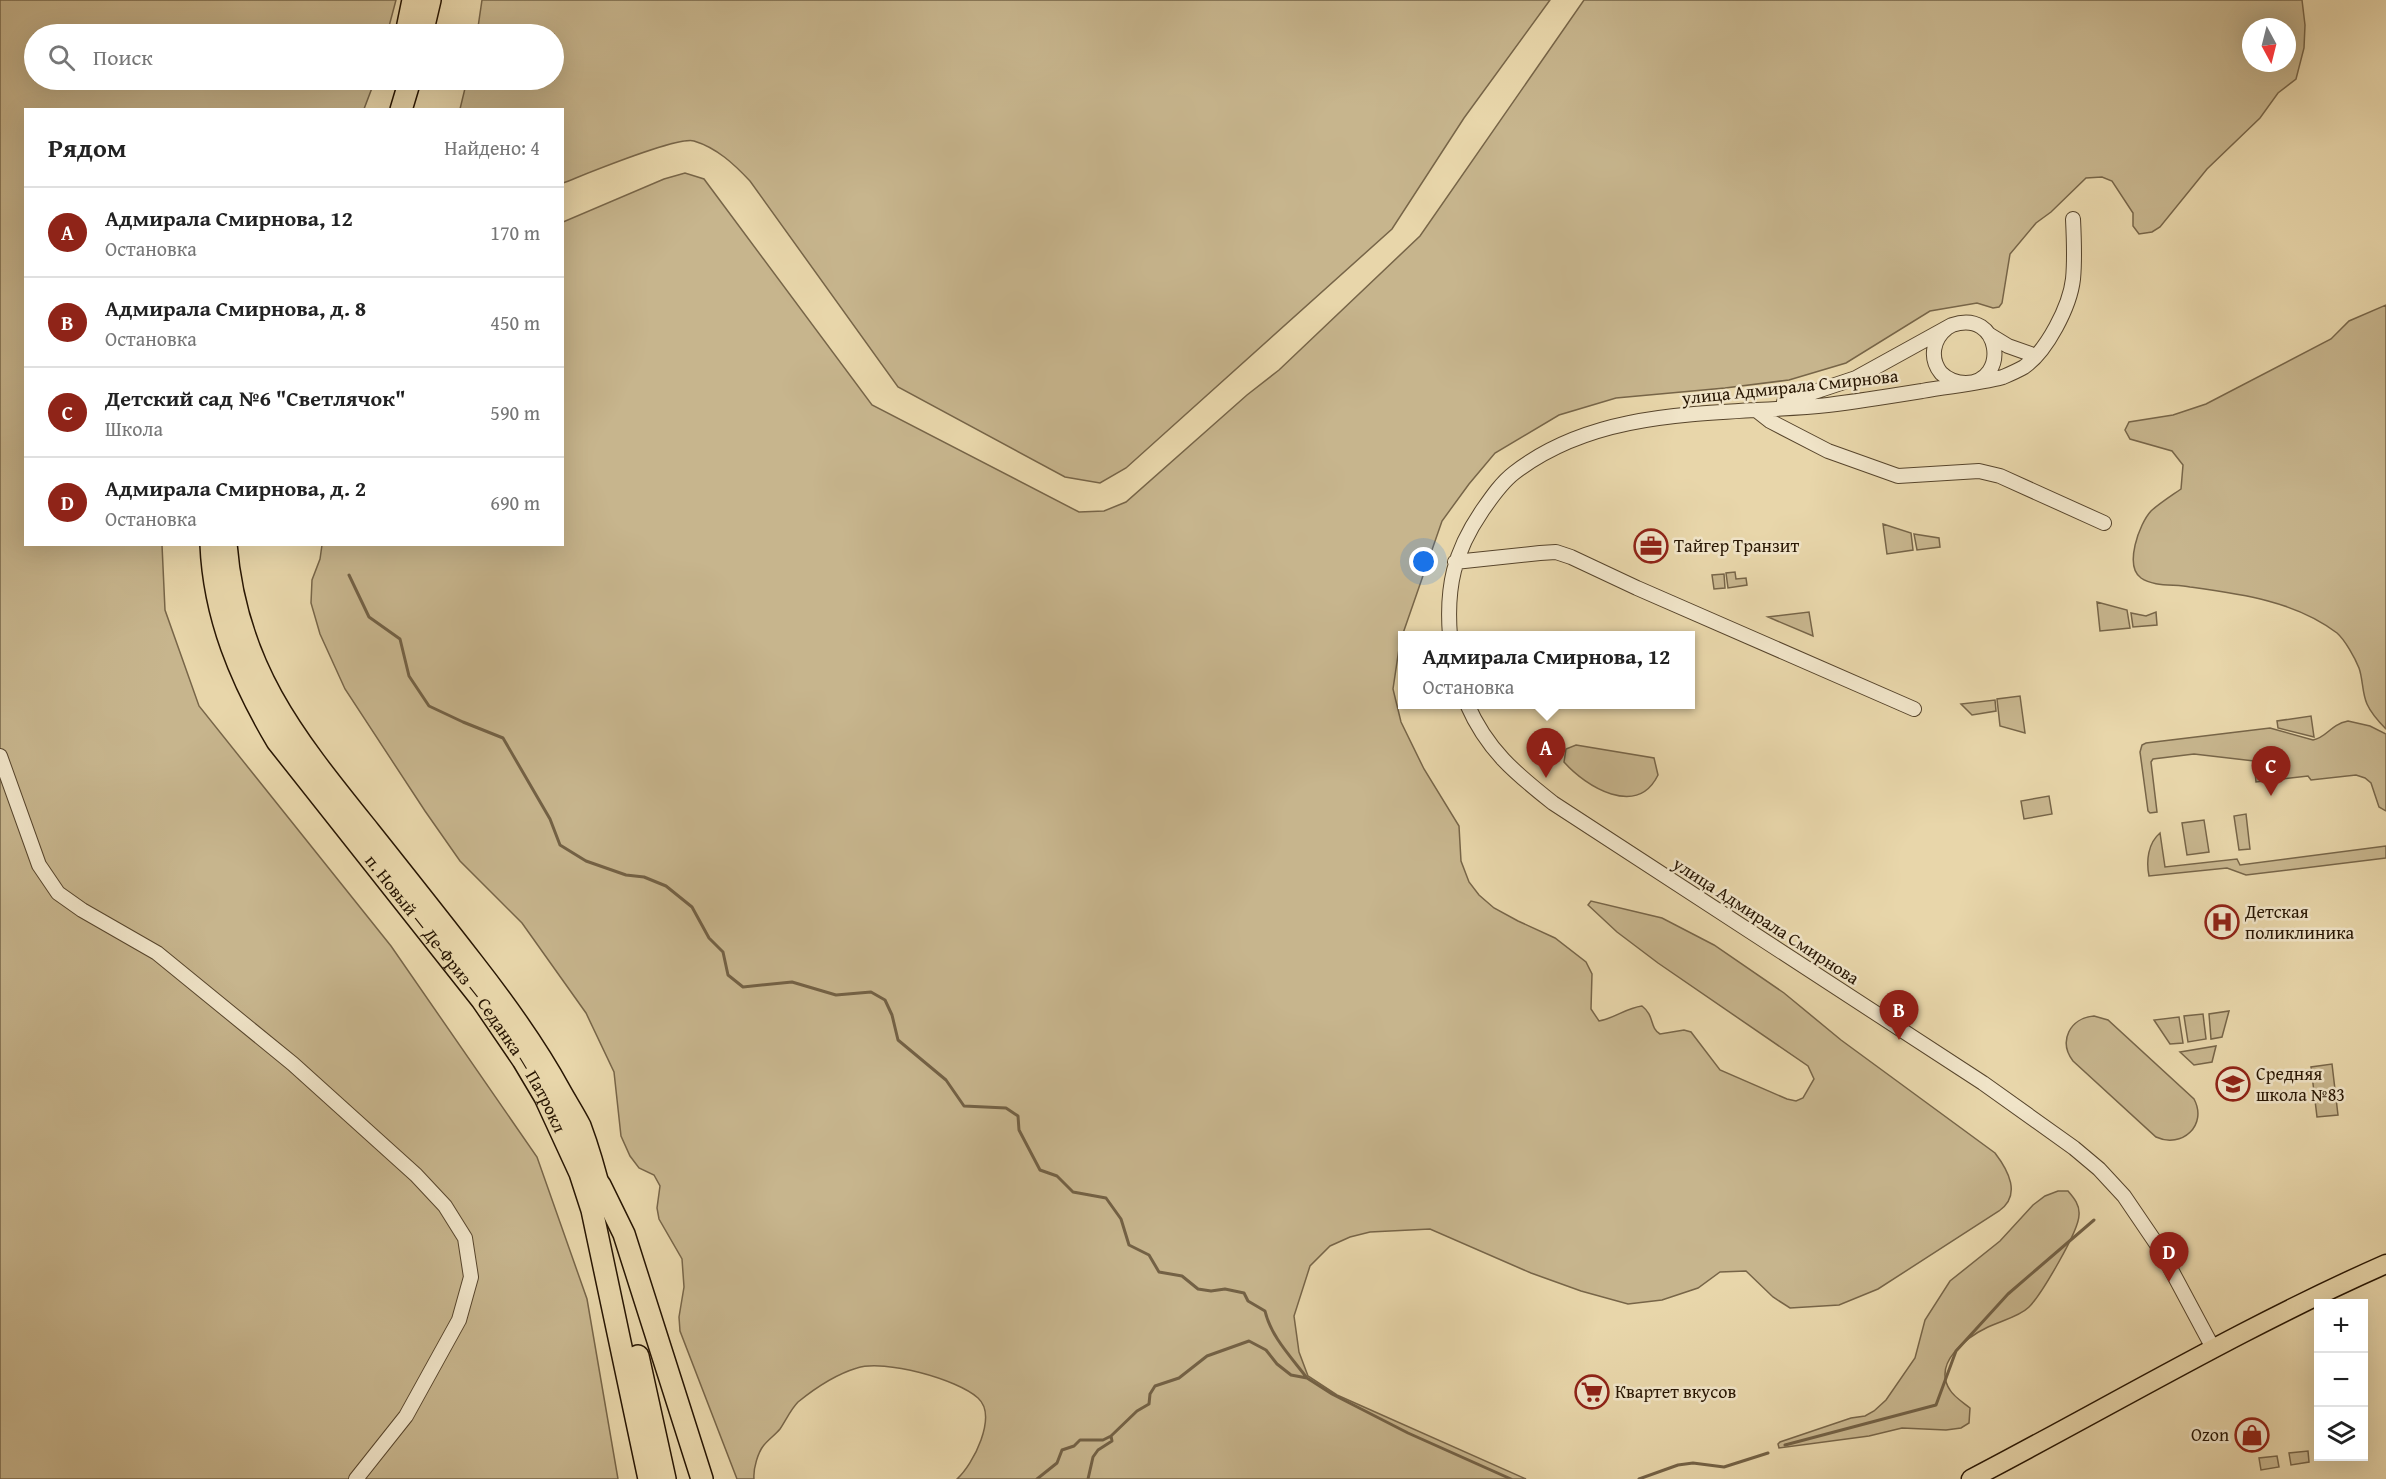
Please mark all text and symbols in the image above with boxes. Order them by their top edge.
north arrow [2242,18,2296,72]
search box [24,24,564,90]
icon: search [45,41,78,74]
text: Поиск [93,41,153,73]
text: Рядом [48,128,126,167]
text: Найдено: 4 [444,133,540,162]
text: Адмирала Смирнова, 12 [105,202,353,234]
text: A [61,218,74,247]
text: 170 m [490,218,540,247]
text: Остановка [105,234,197,263]
text: Адмирала Смирнова, д. 8 [105,292,366,324]
text: B [61,308,74,337]
text: 450 m [490,308,540,337]
text: Остановка [105,324,197,353]
street label: улица Адмирала Смирнова [1679,362,1900,411]
text: Детский сад №6 "Светлячок" [105,382,406,414]
text: C [62,398,73,427]
text: 590 m [490,398,540,427]
text: Школа [105,414,163,443]
text: Адмирала Смирнова, д. 2 [105,472,366,504]
text: D [61,488,74,517]
text: 690 m [490,488,540,517]
text: Остановка [105,504,197,533]
office icon: Тайгер Транзит [1633,528,1669,564]
place label: Тайгер Транзит [1674,532,1799,559]
your location [1409,547,1438,576]
popup [1398,631,1695,709]
text: Адмирала Смирнова, 12 [1423,640,1670,672]
text: Остановка [1423,672,1514,701]
pin: A [1526,728,1566,778]
pin: C [2252,746,2290,796]
street label: п. Новый — Де-Фриз — Седанка — Патрокл [359,848,574,1137]
street label: улица Адмирала Смирнова [1667,849,1865,991]
place label: Детская поликлиника [2244,898,2355,946]
hospital icon: Детская поликлиника [2204,904,2240,940]
pin: B [1880,990,1918,1040]
place label: Средняя школа №83 [2256,1060,2345,1108]
school or university icon: Средняя школа №83 [2215,1066,2251,1102]
pin: D [2150,1232,2188,1282]
map controls [2314,1299,2368,1461]
button: + [2314,1299,2368,1353]
button: − [2314,1353,2368,1407]
supermarket icon: Квартет вкусов [1574,1374,1610,1410]
place label: Квартет вкусов [1615,1378,1736,1405]
button: layers [2314,1407,2368,1461]
shop icon: Ozon [2234,1417,2270,1453]
place label: Ozon [2191,1421,2229,1448]

